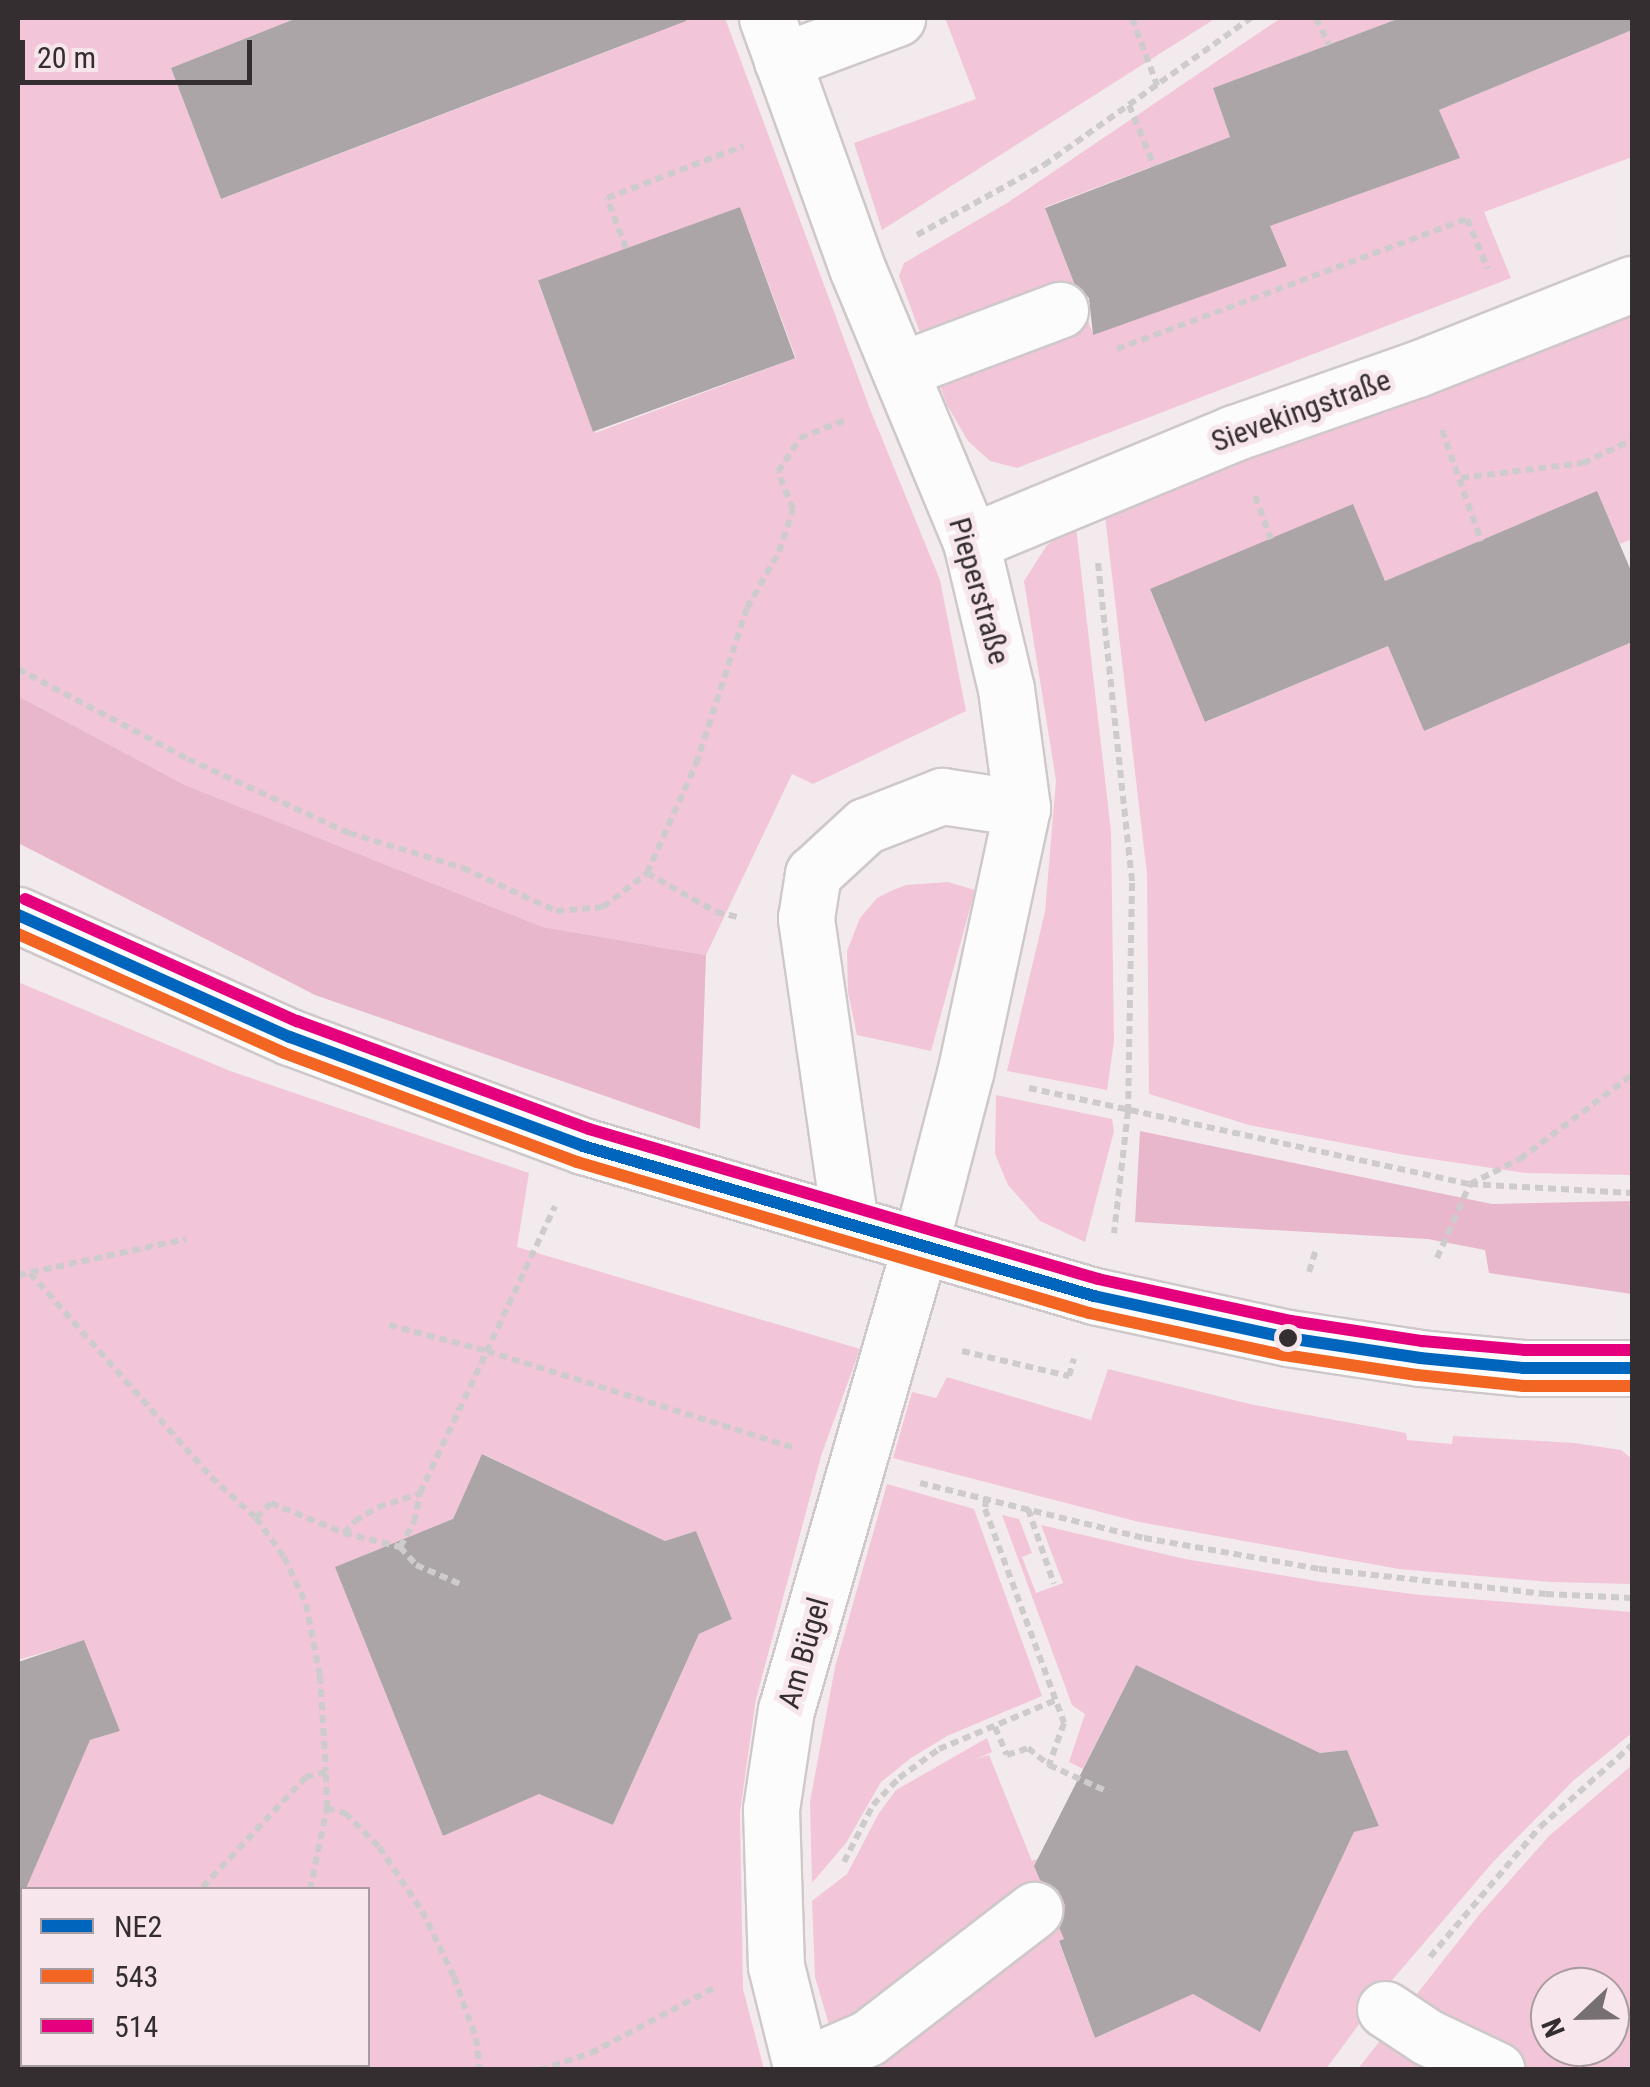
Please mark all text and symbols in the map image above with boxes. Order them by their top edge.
scale bar [25,20,258,82]
text: 20 m [37,40,96,75]
street label: Sievekingstraße [1207,362,1395,460]
street label: Pieperstraße [941,514,1017,668]
unlabelled marker [1278,1328,1298,1348]
street label: Am Bügel [771,1594,837,1712]
legend [20,1887,370,2067]
text: NE2 [114,1909,162,1944]
text: 543 [114,1959,158,1994]
north arrow [1530,1967,1630,2067]
text: 514 [114,2009,158,2044]
text: N [1535,2014,1572,2042]

